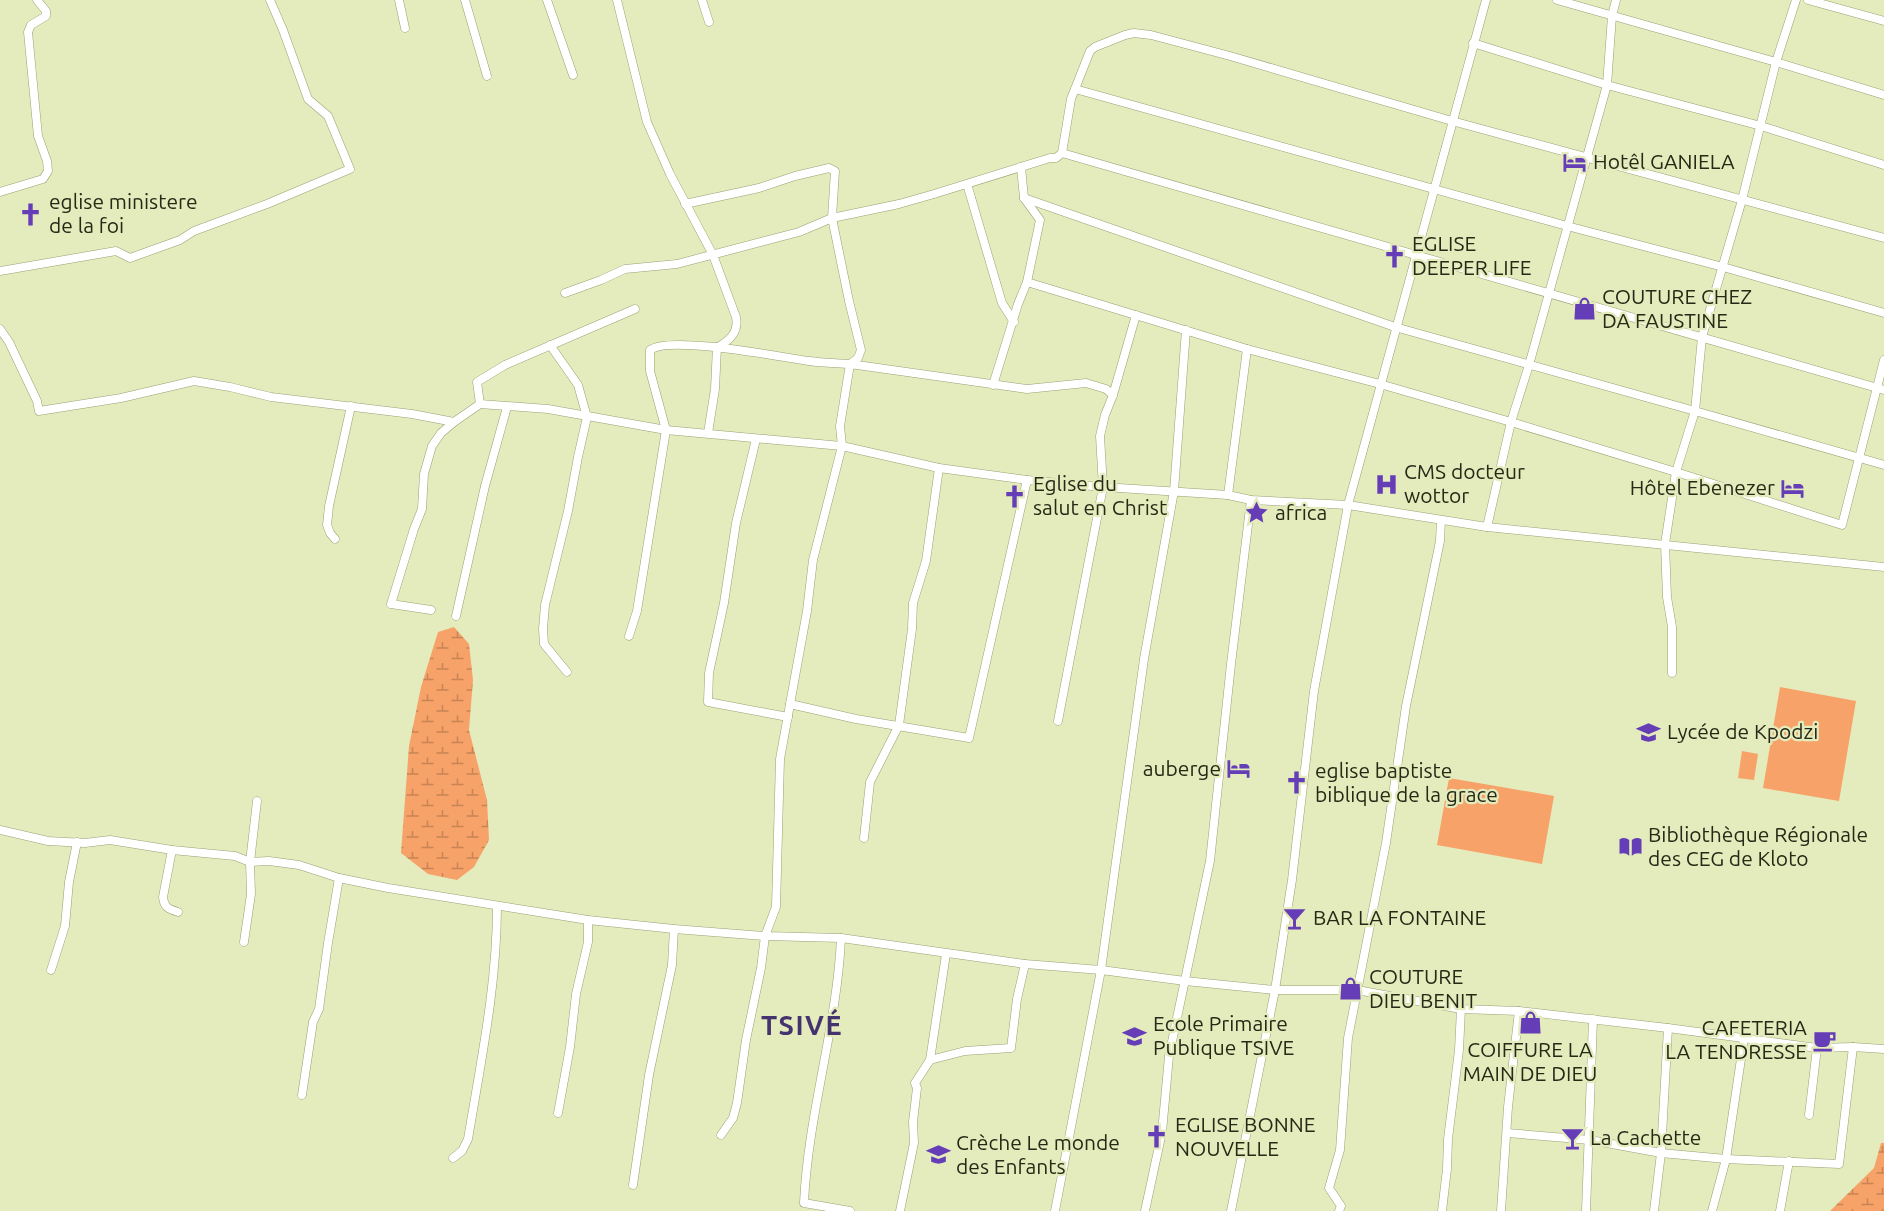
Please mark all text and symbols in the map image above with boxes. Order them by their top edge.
hotel icon: Hotêl GANIELA [1562,149,1588,175]
place label: Hotêl GANIELA [1593,149,1735,173]
place label: eglise ministere de la foi [49,189,198,237]
church icon: eglise ministere de la foi [18,201,44,227]
place label: EGLISE DEEPER LIFE [1412,231,1532,279]
church icon: EGLISE DEEPER LIFE [1381,243,1407,269]
place label: COUTURE CHEZ DA FAUSTINE [1602,284,1752,332]
shop icon: COUTURE CHEZ DA FAUSTINE [1571,296,1597,322]
place label: CMS docteur wottor [1404,459,1525,507]
place label: Eglise du salut en Christ [1033,471,1167,519]
hospital icon: CMS docteur wottor [1373,471,1399,497]
place label: Hôtel Ebenezer [1630,475,1775,499]
hotel icon: Hôtel Ebenezer [1780,475,1806,501]
church icon: Eglise du salut en Christ [1002,483,1028,509]
place icon: africa [1244,500,1270,526]
place label: africa [1275,500,1327,524]
school or university icon: Lycée de Kpodzi [1636,719,1662,745]
place label: Lycée de Kpodzi [1667,719,1818,743]
place label: auberge [1143,756,1221,780]
hotel icon: auberge [1226,756,1252,782]
place label: eglise baptiste biblique de la grace [1315,758,1498,806]
church icon: eglise baptiste biblique de la grace [1284,770,1310,796]
place label: Bibliothèque Régionale des CEG de Kloto [1648,822,1868,870]
library icon: Bibliothèque Régionale des CEG de Kloto [1617,834,1643,860]
bar icon: BAR LA FONTAINE [1282,905,1308,931]
place label: BAR LA FONTAINE [1313,905,1486,929]
place label: COUTURE DIEU BENIT [1369,964,1477,1012]
shop icon: COUTURE DIEU BENIT [1338,976,1364,1002]
district label: TSIVÉ [761,1008,843,1040]
shop icon: COIFFURE LA MAIN DE DIEU [1517,1009,1543,1035]
place label: Ecole Primaire Publique TSIVE [1153,1011,1294,1059]
place label: CAFETERIA LA TENDRESSE [1665,1015,1807,1063]
school or university icon: Ecole Primaire Publique TSIVE [1122,1023,1148,1049]
cafe icon: CAFETERIA LA TENDRESSE [1812,1027,1838,1053]
place label: COIFFURE LA MAIN DE DIEU [1463,1037,1597,1085]
place label: EGLISE BONNE NOUVELLE [1175,1112,1315,1160]
church icon: EGLISE BONNE NOUVELLE [1144,1124,1170,1150]
bar icon: La Cachette [1559,1125,1585,1151]
place label: La Cachette [1590,1125,1701,1149]
place label: Crèche Le monde des Enfants [956,1130,1120,1178]
school or university icon: Crèche Le monde des Enfants [925,1142,951,1168]

